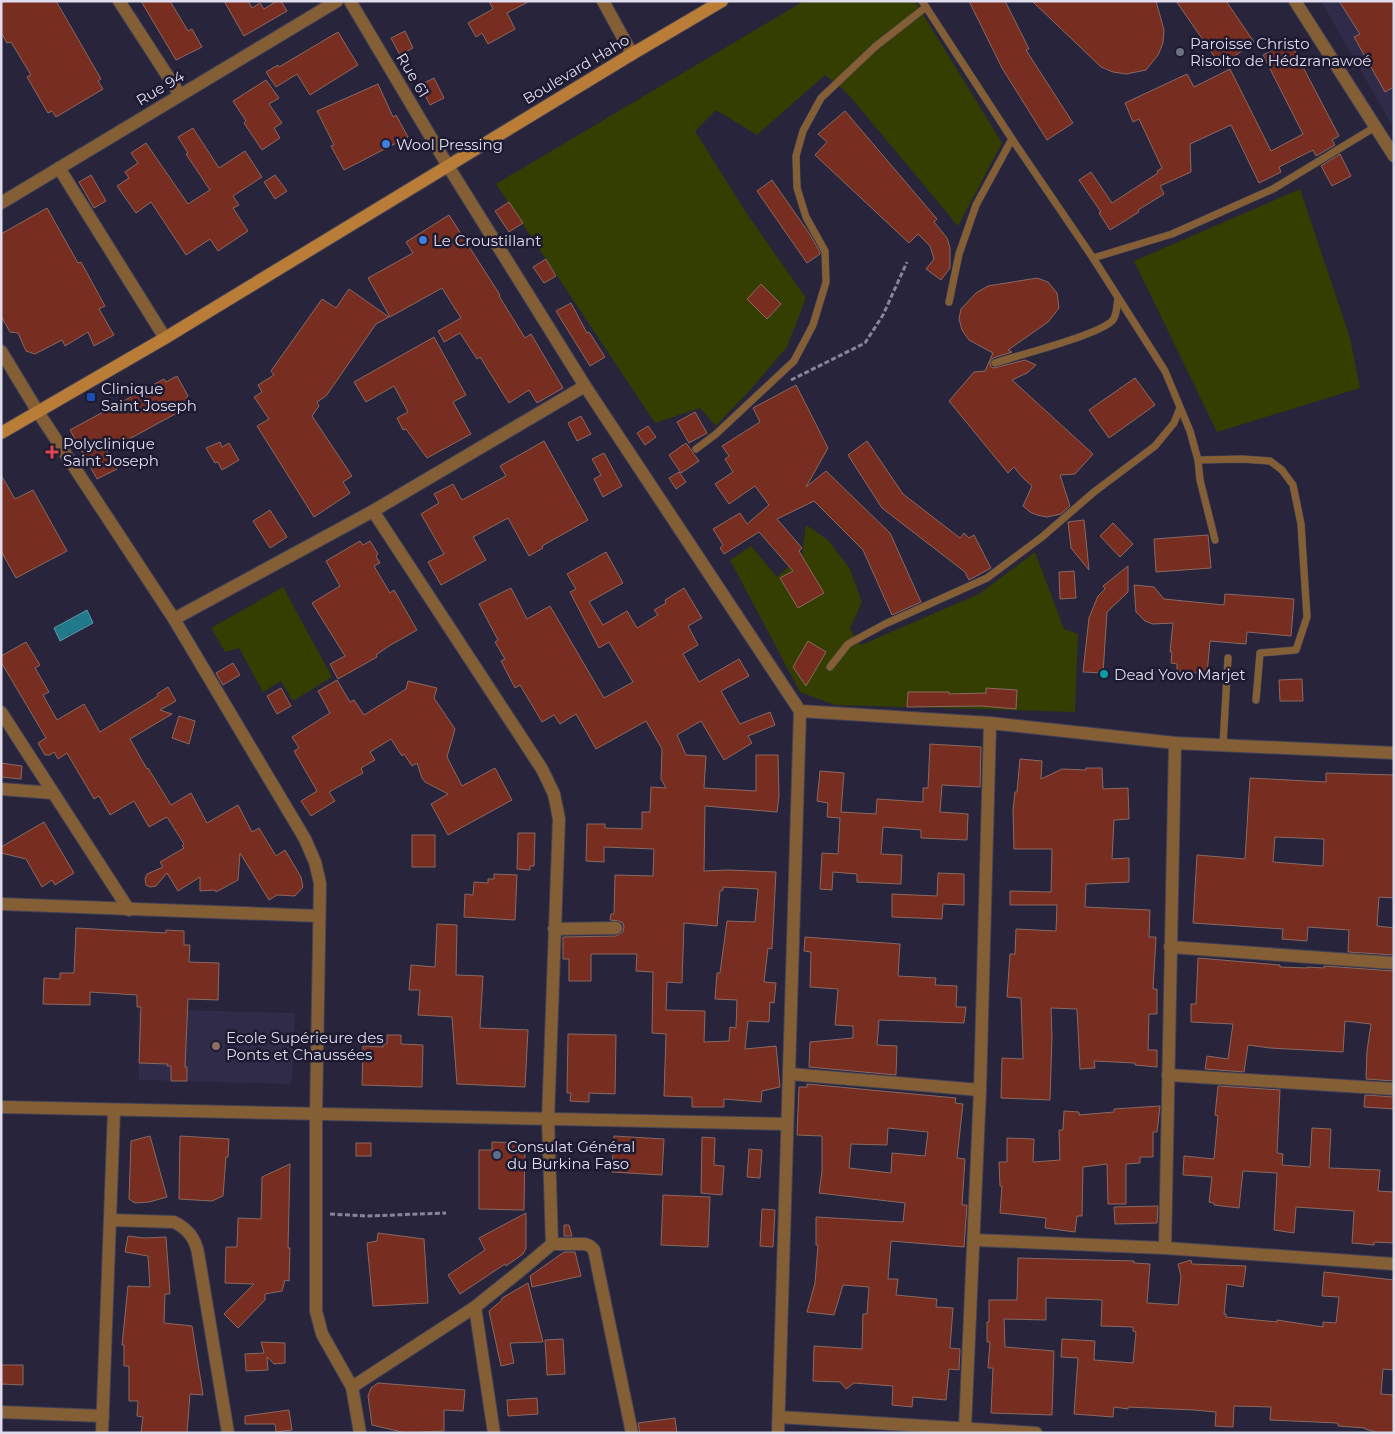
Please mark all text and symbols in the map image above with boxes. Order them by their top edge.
street label: Boulevard Haho [519,30,633,108]
place label: Paroisse Christo Risolto de Hédzranawoé [1190,34,1371,70]
marker: Paroisse Christo Risolto de Hédzranawoé [1174,46,1186,58]
street label: Rue 61 [392,49,434,101]
street label: Rue 94 [132,66,188,110]
place label: Wool Pressing [396,135,503,154]
marker: Wool Pressing [380,138,392,150]
place label: Le Croustillant [433,231,541,250]
marker: Le Croustillant [417,234,429,246]
place label: Clinique Saint Joseph [101,379,197,415]
marker: Clinique Saint Joseph [85,391,97,403]
place label: Polyclinique Saint Joseph [63,434,159,470]
marker: Polyclinique Saint Joseph [45,445,59,459]
place label: Dead Yovo Marjet [1114,665,1246,684]
marker: Dead Yovo Marjet [1098,668,1110,680]
place label: Ecole Supérieure des Ponts et Chaussées [226,1028,384,1064]
marker: Ecole Supérieure des Ponts et Chaussées [210,1040,222,1052]
place label: Consulat Général du Burkina Faso [507,1137,635,1173]
marker: Consulat Général du Burkina Faso [491,1149,503,1161]

